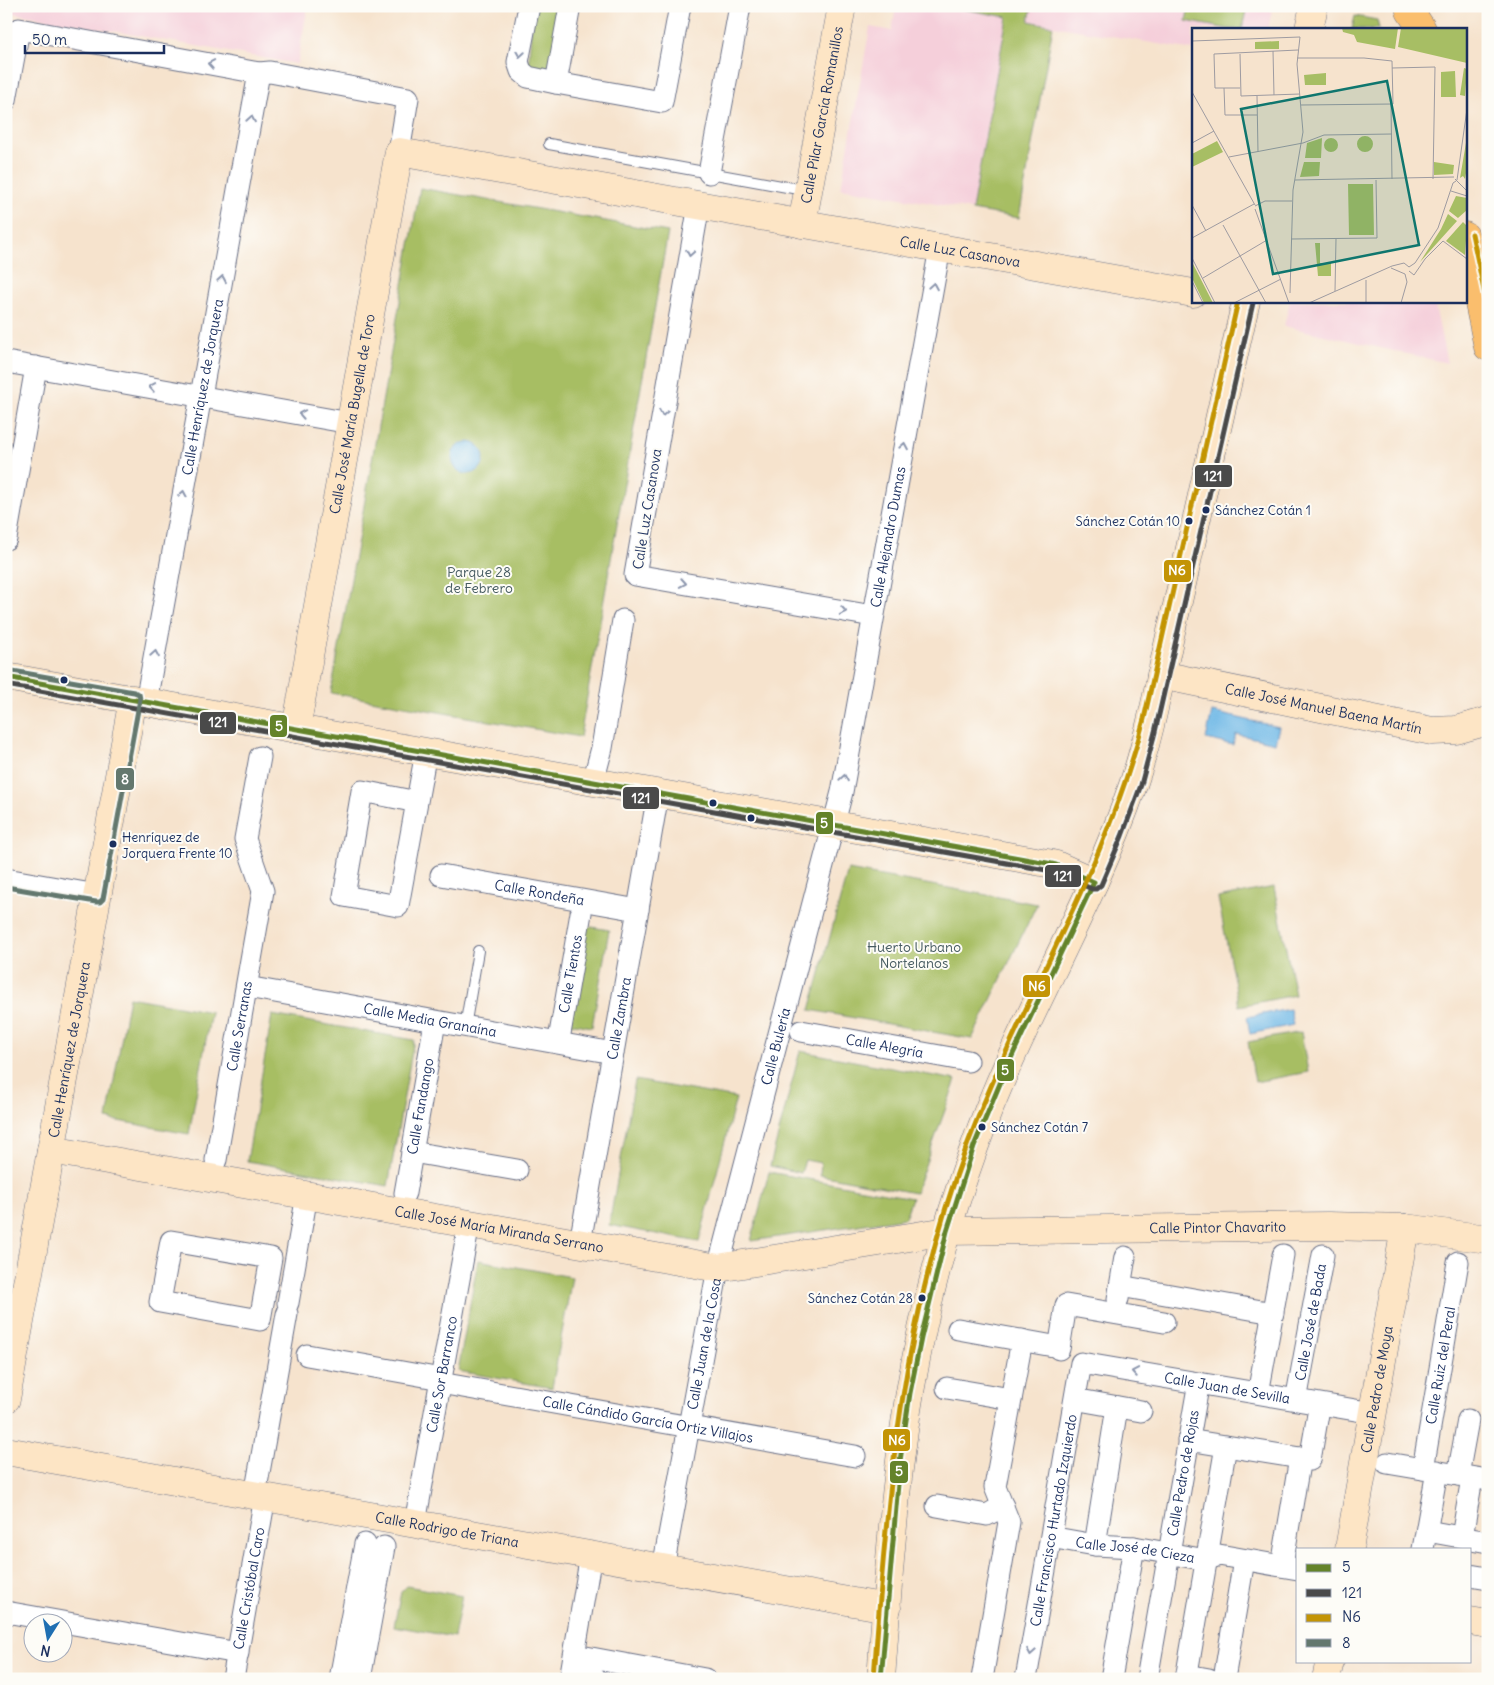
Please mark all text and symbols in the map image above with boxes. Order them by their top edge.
scale bar [25,22,164,54]
street label: Calle Pilar García Romanillos [797,25,847,205]
inset map [1192,28,1466,302]
text: 50 m [32,30,67,49]
one-way arrow [515,51,526,59]
one-way arrow [206,59,215,69]
one-way arrow [245,115,255,123]
street label: Calle Luz Casanova [898,232,1022,271]
one-way arrow [686,249,696,258]
one-way arrow [216,275,226,283]
one-way arrow [927,281,937,290]
street label: Calle Henríquez de Jorquera [178,297,227,477]
street label: Calle José María Bugella de Toro [326,312,379,516]
one-way arrow [148,383,157,393]
one-way arrow [658,409,668,418]
one-way arrow [297,410,306,420]
one-way arrow [898,441,909,450]
street label: Calle Luz Casanova [629,447,665,571]
line badge: 121 [1194,464,1233,488]
street label: Calle Alejandro Dumas [866,465,909,609]
text: 121 [1204,467,1222,485]
one-way arrow [178,490,188,499]
place label: Sánchez Cotán 1 [1215,502,1311,519]
marker: Sánchez Cotán 1 [1201,505,1211,515]
place label: Sánchez Cotán 10 [1076,513,1180,530]
marker: Sánchez Cotán 10 [1184,516,1194,526]
line badge: N6 [1163,559,1192,583]
text: N6 [1168,561,1186,579]
park label: Parque 28 de Febrero [445,563,513,597]
one-way arrow [678,578,687,588]
one-way arrow [838,605,847,615]
one-way arrow [149,650,159,659]
unlabelled marker [59,675,69,685]
street label: Calle José Manuel Baena Martín [1223,679,1424,738]
line badge: 121 [199,711,237,735]
text: 121 [209,713,227,731]
line badge: 5 [269,714,288,738]
text: 5 [275,717,283,735]
line badge: 8 [115,767,135,791]
text: 8 [121,770,129,788]
one-way arrow [839,773,849,782]
line badge: 121 [622,786,660,810]
text: 121 [632,789,650,807]
unlabelled marker [708,798,718,808]
line badge: 5 [815,811,834,835]
unlabelled marker [746,813,756,823]
text: 5 [820,814,828,832]
place label: Henríquez de Jorquera Frente 10 [122,829,233,862]
marker: Henríquez de Jorquera Frente 10 [108,839,118,849]
line badge: 121 [1044,864,1082,888]
text: 121 [1054,867,1072,885]
street label: Calle Rondeña [493,876,586,909]
street label: Calle Tientos [555,933,586,1014]
park label: Huerto Urbano Nortelanos [867,938,961,972]
street label: Calle Henríquez de Jorquera [45,960,94,1139]
line badge: N6 [1022,974,1051,998]
street label: Calle Zambra [603,976,635,1061]
text: N6 [1028,977,1046,995]
street label: Calle Serranas [223,979,256,1073]
street label: Calle Media Granaína [362,999,498,1041]
street label: Calle Bulería [757,1006,794,1087]
street label: Calle Alegría [844,1030,925,1062]
street label: Calle Fandango [403,1057,438,1156]
line badge: 5 [996,1058,1015,1082]
text: 5 [1001,1061,1009,1079]
place label: Sánchez Cotán 7 [991,1119,1089,1136]
marker: Sánchez Cotán 7 [977,1122,987,1132]
street label: Calle José María Miranda Serrano [393,1202,605,1257]
street label: Calle Pintor Chavarito [1149,1218,1286,1237]
street label: Calle José de Bada [1291,1262,1330,1382]
street label: Calle Juan de la Cosa [683,1276,725,1411]
place label: Sánchez Cotán 28 [808,1290,913,1307]
marker: Sánchez Cotán 28 [917,1293,927,1303]
street label: Calle Ruiz del Peral [1422,1305,1459,1426]
street label: Calle Sor Barranco [422,1314,461,1434]
street label: Calle Pedro de Moya [1357,1324,1397,1454]
one-way arrow [1131,1368,1139,1378]
street label: Calle Juan de Sevilla [1163,1368,1292,1408]
street label: Calle Cándido García Ortiz Villajos [541,1392,755,1447]
street label: Calle Pedro de Rojas [1163,1409,1203,1538]
street label: Calle Francisco Hurtado Izquierdo [1026,1413,1081,1628]
line badge: N6 [882,1428,911,1452]
text: N6 [888,1431,906,1449]
line badge: 5 [889,1460,909,1484]
text: 5 [895,1462,903,1480]
street label: Calle Rodrigo de Triana [374,1508,520,1551]
street label: Calle Cristóbal Caro [229,1526,269,1651]
street label: Calle José de Cieza [1074,1533,1196,1567]
legend [1296,1548,1472,1662]
text: 5 [1342,1557,1351,1576]
text: 121 [1342,1583,1362,1602]
text: N6 [1342,1607,1361,1626]
north arrow [22,1612,72,1662]
text: 8 [1342,1633,1351,1652]
text: N [39,1641,52,1661]
one-way arrow [1026,1648,1036,1657]

